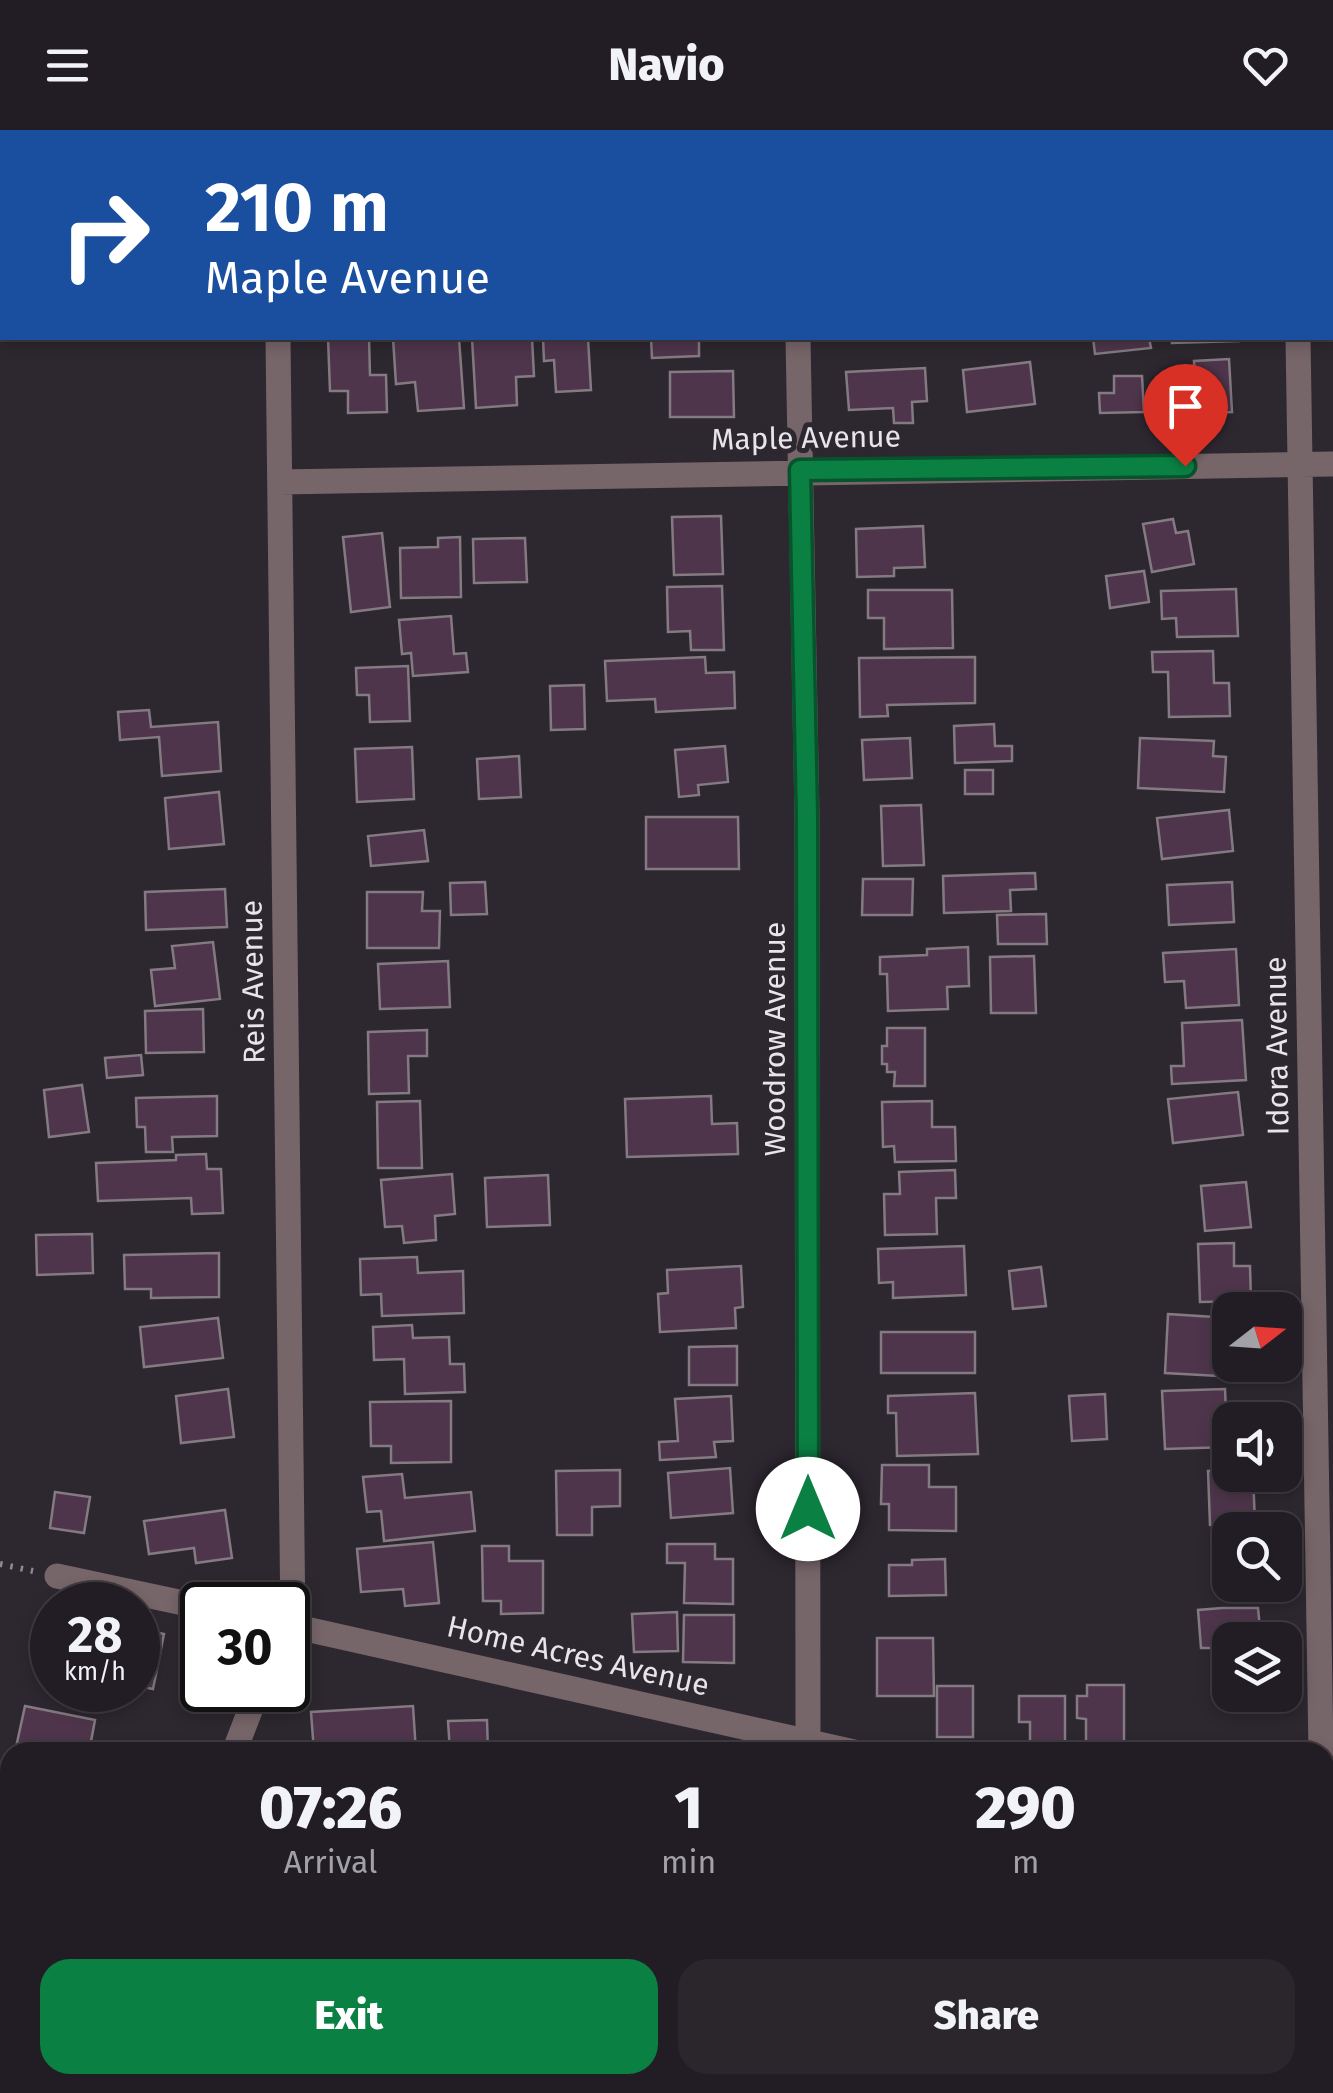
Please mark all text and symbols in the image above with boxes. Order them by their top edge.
icon: menu [40,38,95,93]
text: Navio [608,38,725,92]
icon: heart [1238,38,1293,93]
text: 210 m [205,166,389,250]
icon: right [40,170,170,300]
text: Maple Avenue [205,251,490,305]
pin [1143,364,1228,467]
icon: arrive [1158,379,1213,434]
street label: Maple Avenue [711,418,901,458]
street label: Reis Avenue [234,900,272,1064]
street label: Woodrow Avenue [757,922,793,1156]
street label: Idora Avenue [1257,956,1297,1136]
north arrow [1212,1292,1302,1382]
map controls [1212,1292,1302,1712]
button: sound [1212,1402,1302,1492]
position arrow [756,1457,860,1561]
button: search [1212,1512,1302,1602]
speed limit sign: 30 [180,1582,310,1712]
text: 28 [68,1605,122,1665]
street label: Home Acres Avenue [443,1608,713,1704]
button: layers [1212,1622,1302,1712]
text: km/h [64,1657,126,1687]
text: 07:26 [259,1772,402,1844]
text: 1 [675,1772,703,1844]
text: 290 [975,1772,1076,1844]
text: Arrival [284,1843,377,1881]
text: min [661,1843,716,1881]
text: m [1012,1843,1039,1881]
button: Exit [40,1959,658,2074]
button: Share [678,1959,1295,2074]

